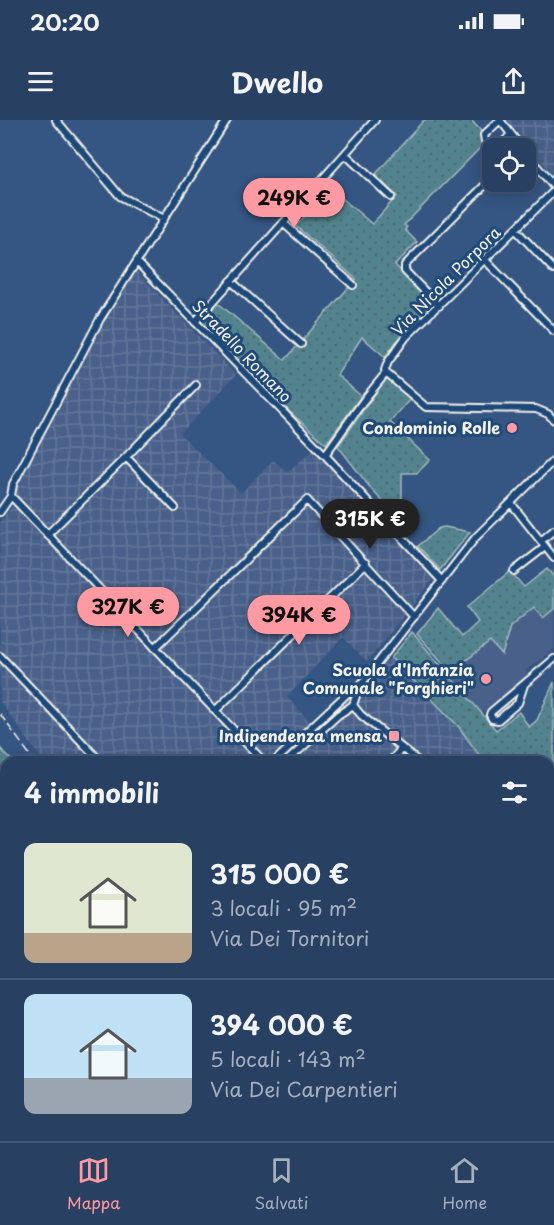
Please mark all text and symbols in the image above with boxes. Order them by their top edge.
text: 20:20 [30,5,99,38]
text: Dwello [231,61,323,102]
icon: menu [24,65,57,98]
icon: share [497,65,530,98]
map controls [482,138,536,192]
button: locate [482,138,536,192]
pin: 249K € [245,178,343,229]
text: 249K € [257,182,331,212]
street label: Via Nicola Porpora [385,220,506,340]
street label: Stradello Romano [187,293,298,407]
place label: Condominio Rolle [362,415,500,439]
marker: Condominio Rolle [505,421,519,435]
pin: 315K € [321,499,419,550]
text: 315K € [334,503,406,533]
pin: 327K € [79,587,177,638]
text: 327K € [91,591,165,621]
pin: 394K € [250,595,348,646]
text: 394K € [261,599,337,629]
place label: Scuola d'Infanzia Comunale "Forghieri" [303,657,474,699]
marker: Scuola d'Infanzia Comunale "Forghieri" [479,672,493,686]
place label: Indipendenza mensa [219,723,382,747]
marker: Indipendenza mensa [387,729,401,743]
text: 4 immobili [24,773,159,812]
icon: filters [498,776,531,809]
text: 315 000 € [210,854,349,893]
icon: home [72,867,144,939]
text: 3 locali · 95 m² [210,893,357,923]
text: Via Dei Tornitori [210,923,369,953]
text: 394 000 € [210,1005,353,1044]
icon: home [72,1018,144,1090]
text: 5 locali · 143 m² [210,1044,366,1074]
text: Via Dei Carpentieri [210,1074,398,1104]
tab: Mappa [67,1154,120,1214]
tab: Salvati [255,1154,308,1214]
tab: Home [442,1154,487,1214]

